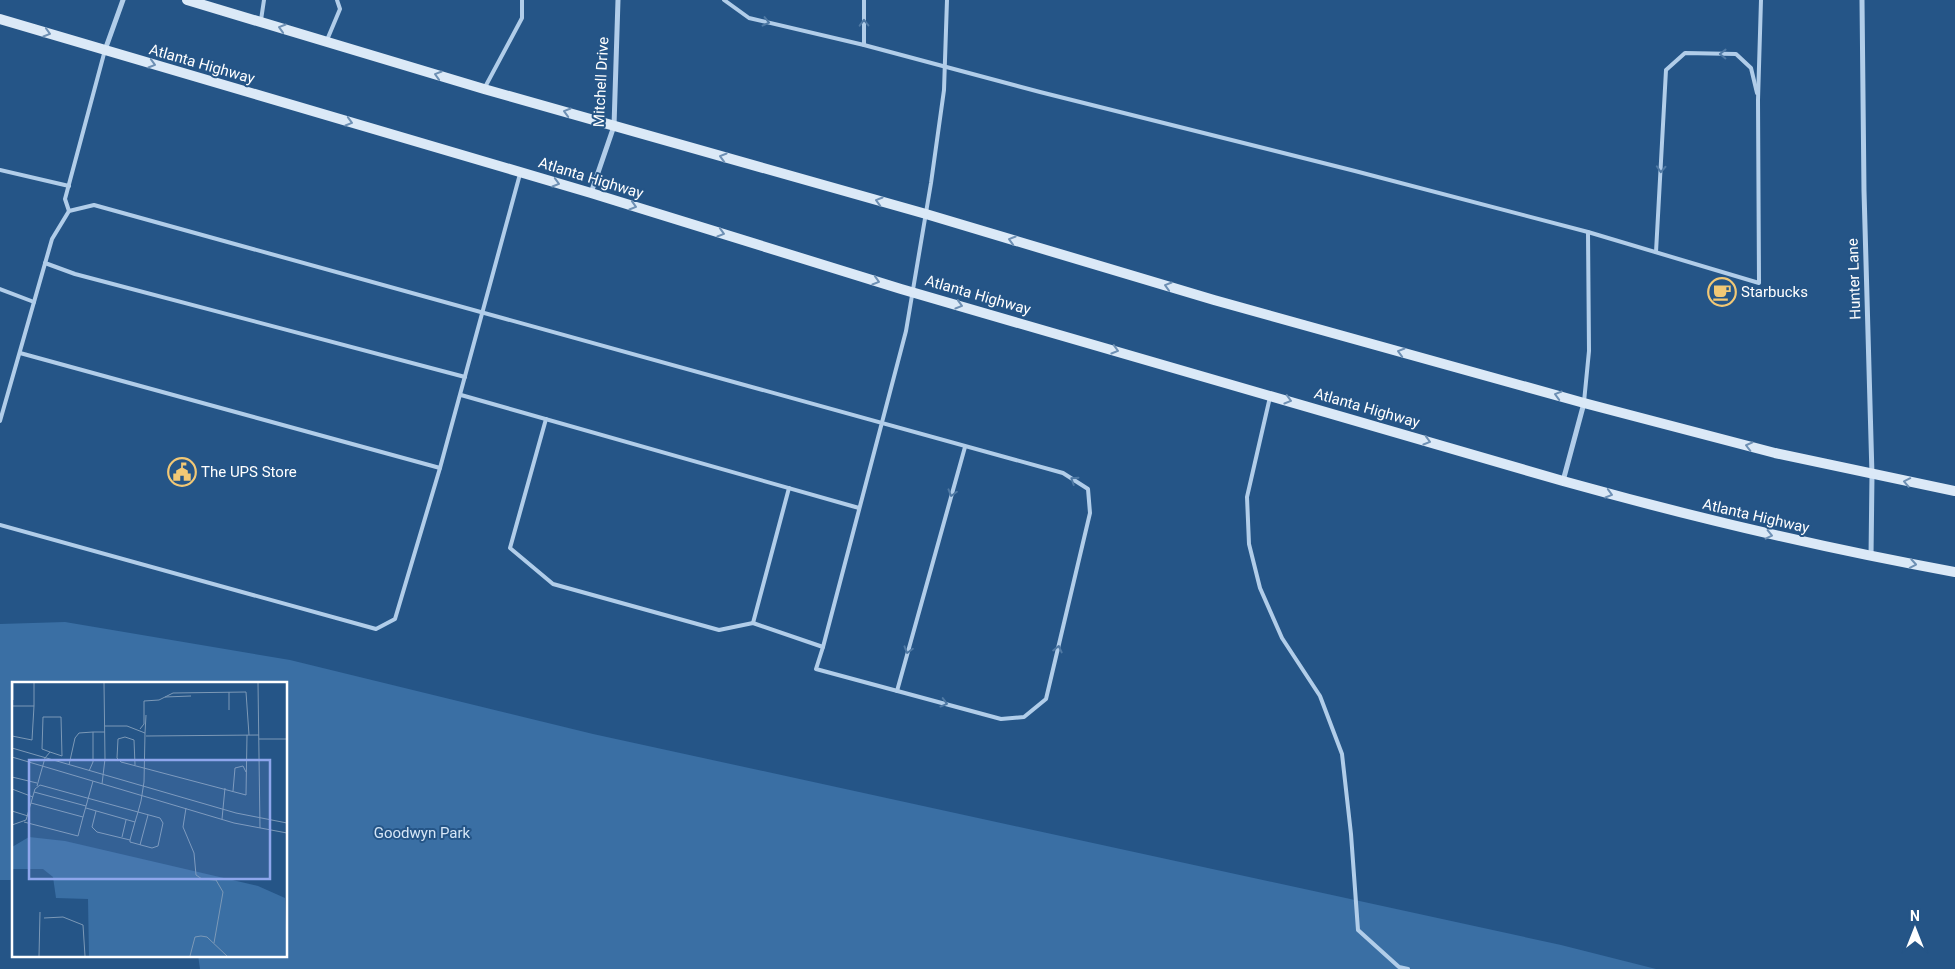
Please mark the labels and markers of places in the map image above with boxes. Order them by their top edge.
cafe icon: Starbucks [1707,277,1737,307]
place label: Starbucks [1741,283,1808,301]
public building icon: The UPS Store [167,457,197,487]
place label: The UPS Store [201,463,297,481]

